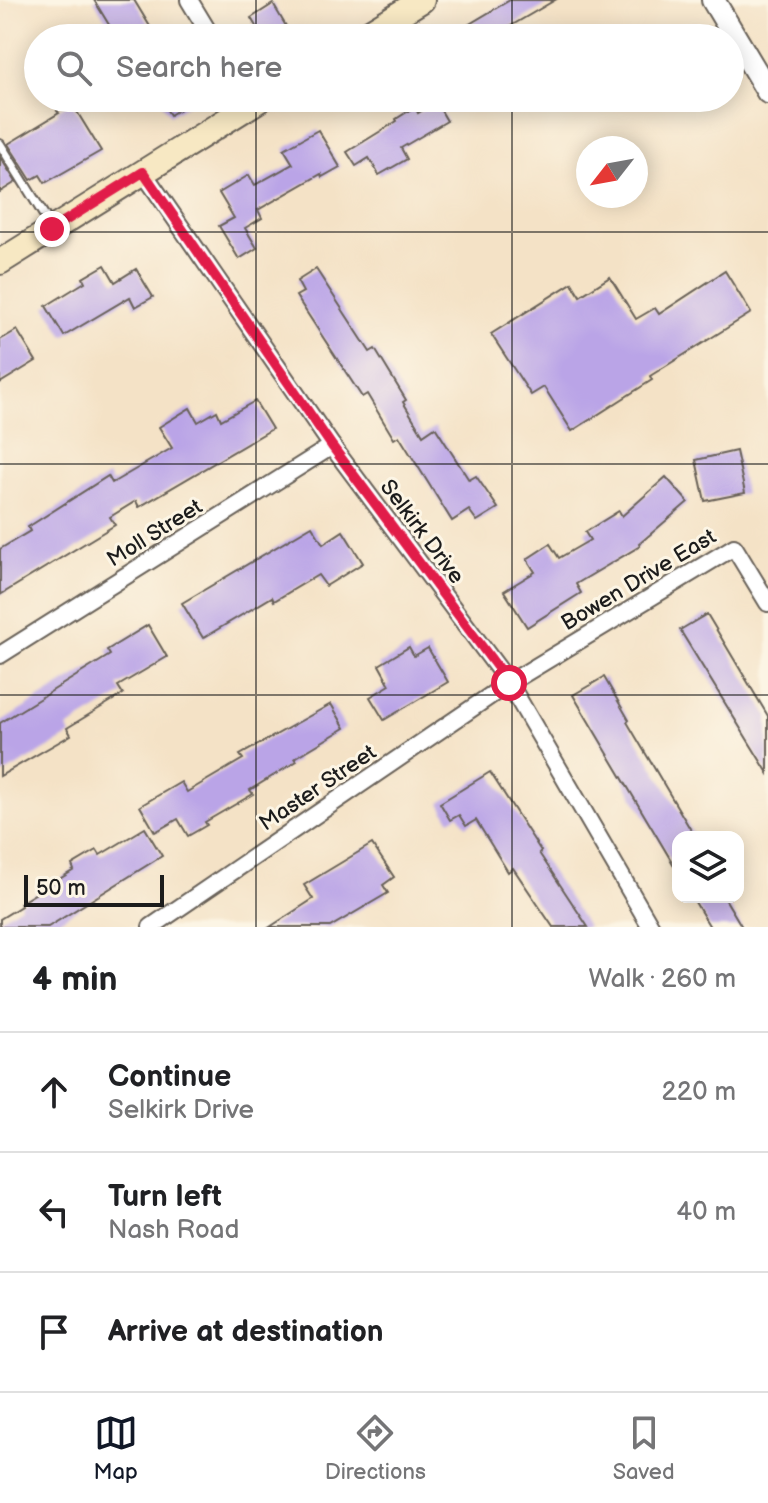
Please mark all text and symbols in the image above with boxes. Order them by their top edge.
search box [24,24,744,112]
icon: search [52,46,96,90]
text: Search here [116,50,282,86]
north arrow [576,136,648,208]
route end [34,211,70,247]
street label: Selkirk Drive [374,474,470,589]
street label: Moll Street [102,493,208,573]
street label: Bowen Drive East [557,523,721,637]
route start [491,665,527,701]
street label: Master Street [254,739,382,837]
map controls [672,831,744,903]
button: layers [672,831,744,903]
scale bar [24,871,164,907]
text: 50 m [36,875,86,902]
text: 4 min [32,959,118,1000]
text: Walk · 260 m [589,964,736,995]
text: Continue [108,1059,231,1095]
icon: ahead [32,1070,76,1114]
text: 220 m [662,1077,736,1108]
text: Selkirk Drive [108,1095,254,1126]
text: Turn left [108,1179,222,1215]
icon: left [32,1190,76,1234]
text: 40 m [676,1197,736,1228]
text: Nash Road [108,1215,239,1246]
icon: arrive [32,1310,76,1354]
text: Arrive at destination [108,1314,384,1350]
tab: Map [93,1411,138,1486]
tab: Directions [325,1411,426,1486]
tab: Saved [613,1411,675,1486]

